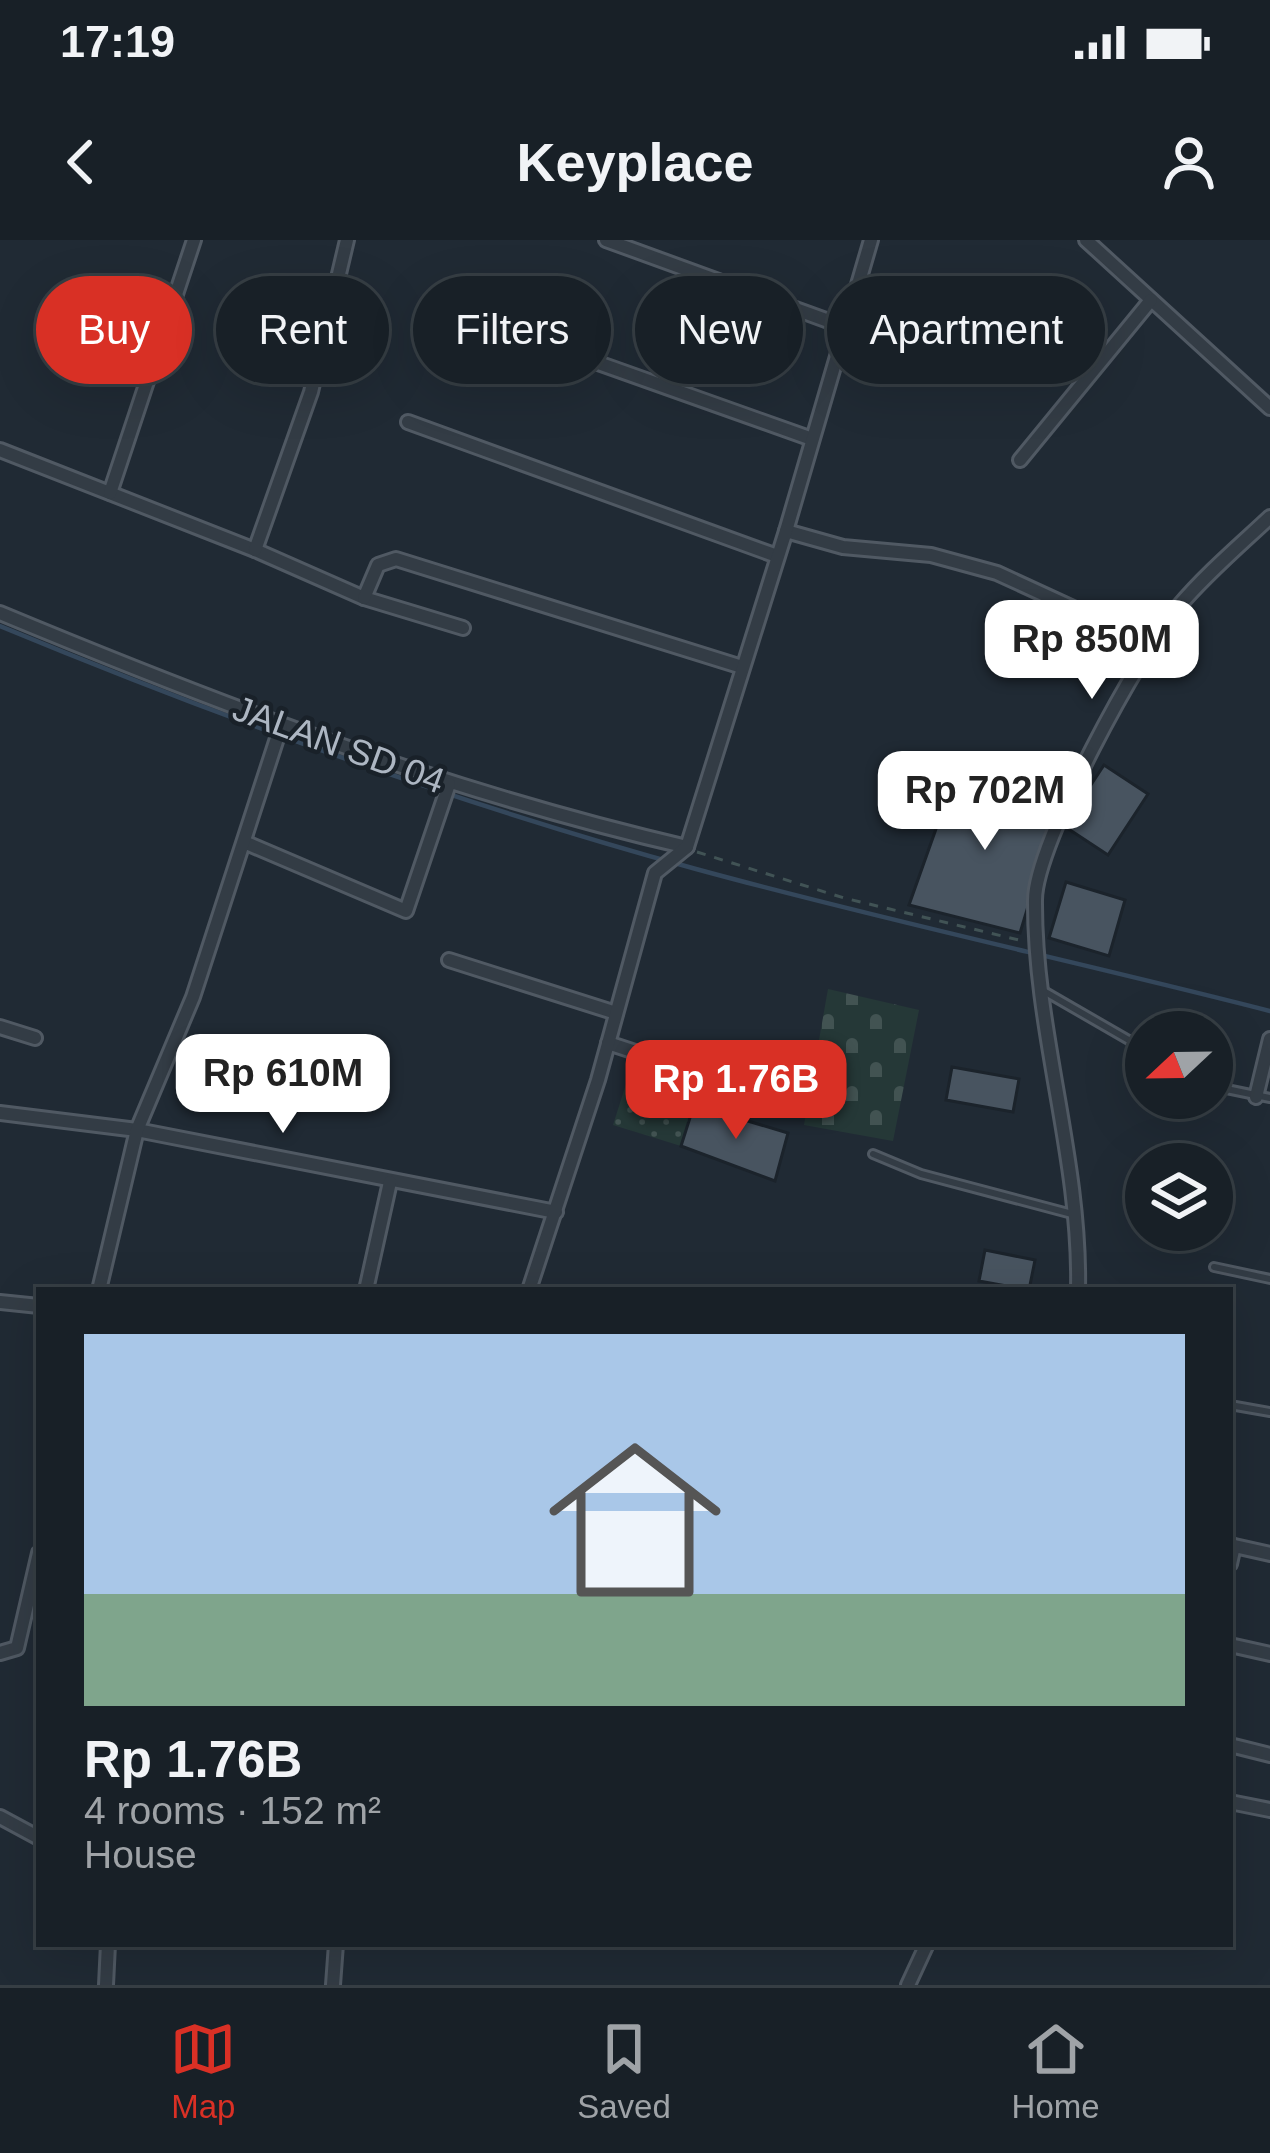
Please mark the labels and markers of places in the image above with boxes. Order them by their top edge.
pin: Rp 850M [981,600,1203,702]
pin: Rp 702M [874,751,1096,853]
pin: Rp 610M [172,1034,394,1136]
pin: Rp 1.76B [612,1040,860,1142]

